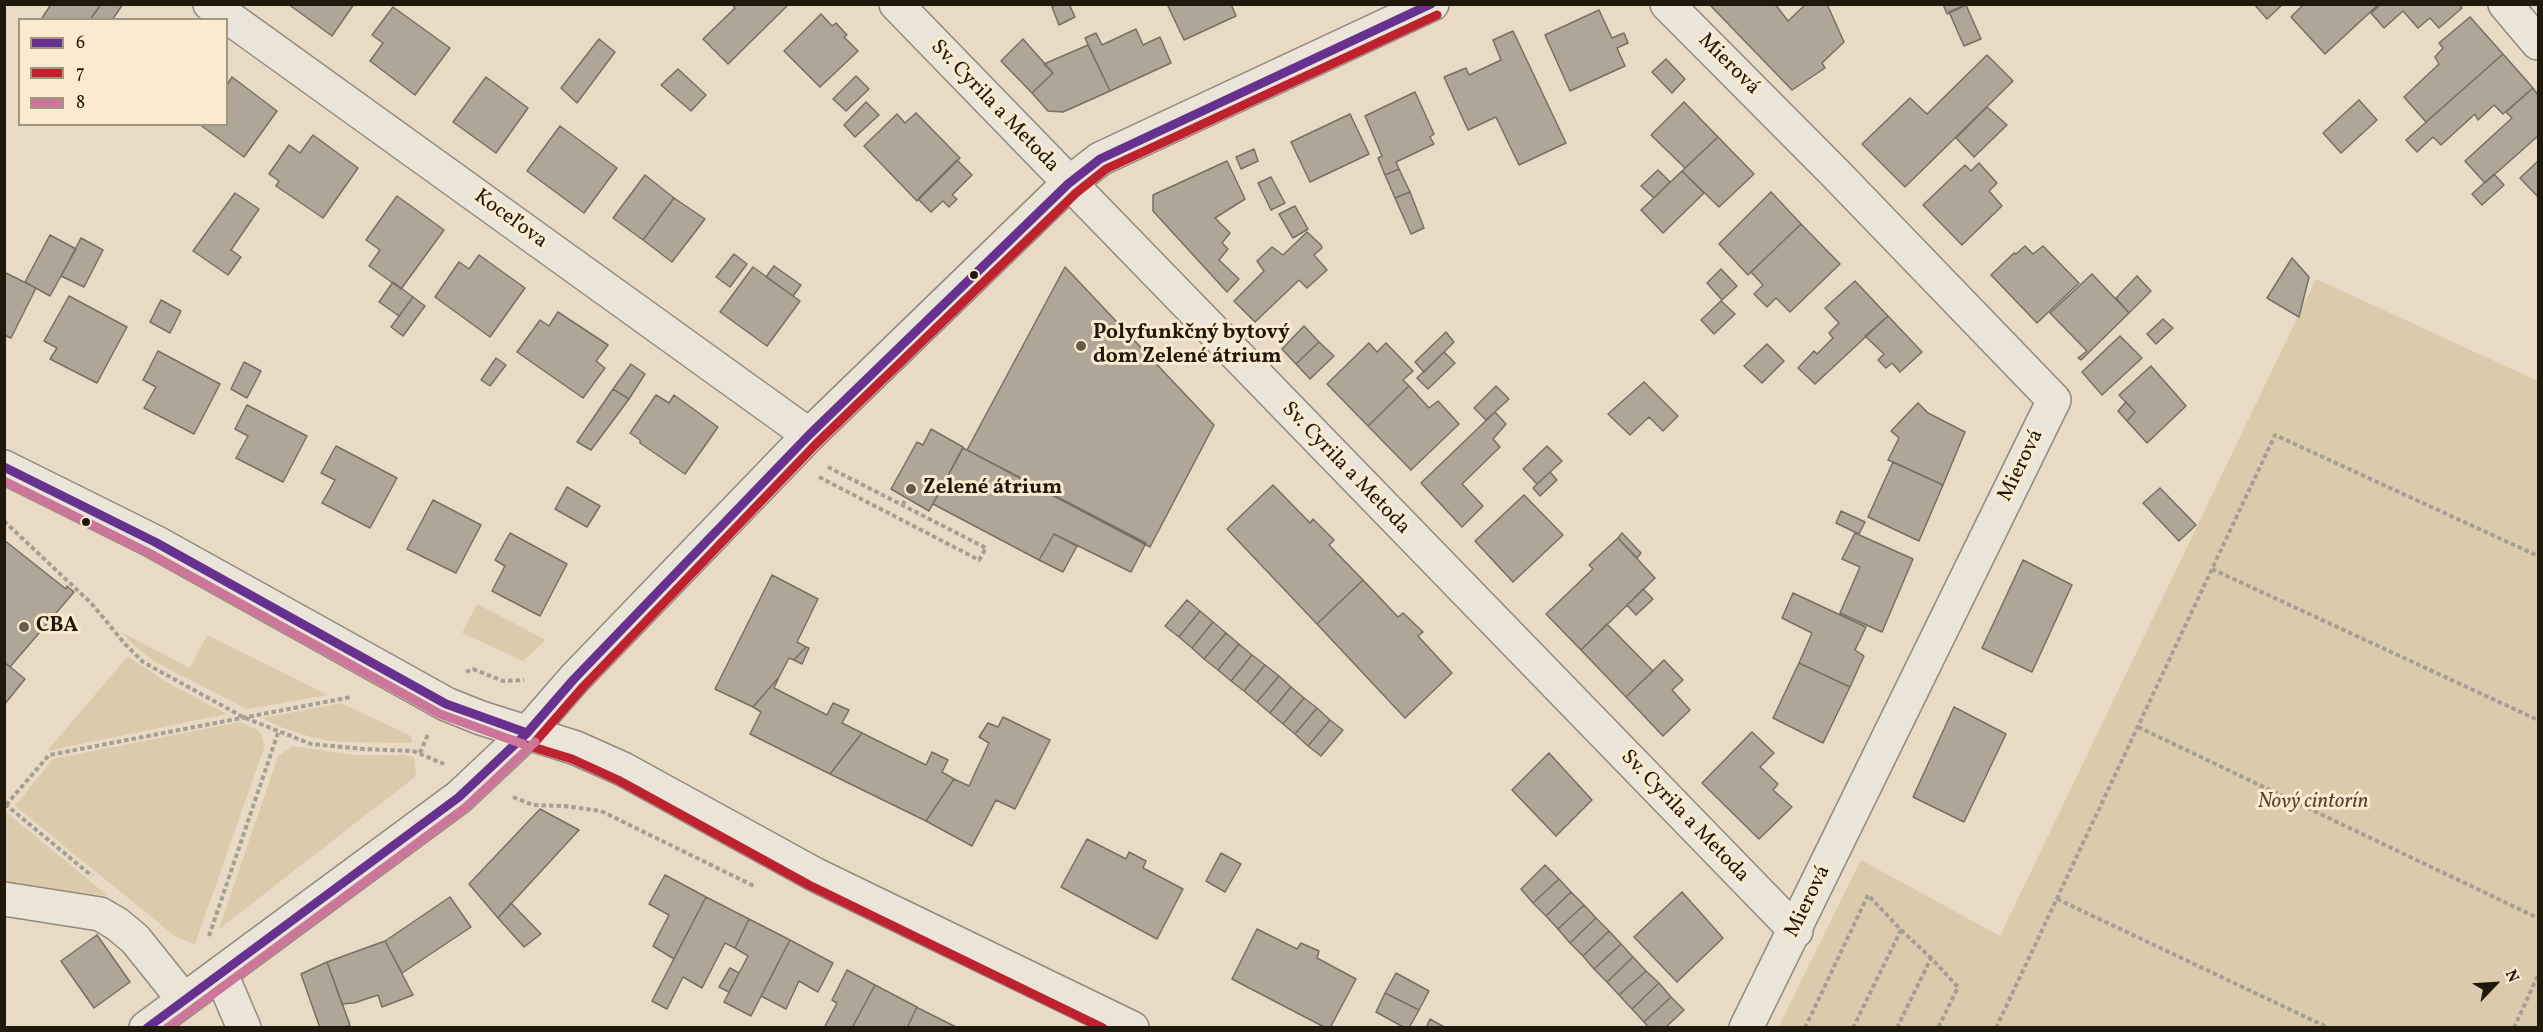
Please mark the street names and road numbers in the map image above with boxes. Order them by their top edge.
street label: Mierová [1692,29,1764,101]
street label: Sv. Cyrila a Metoda [924,35,1064,179]
street label: Koceľova [468,185,552,255]
street label: Sv. Cyrila a Metoda [1275,397,1415,541]
street label: Mierová [1994,426,2050,506]
street label: Sv. Cyrila a Metoda [1614,745,1754,889]
street label: Mierová [1781,862,1837,942]

